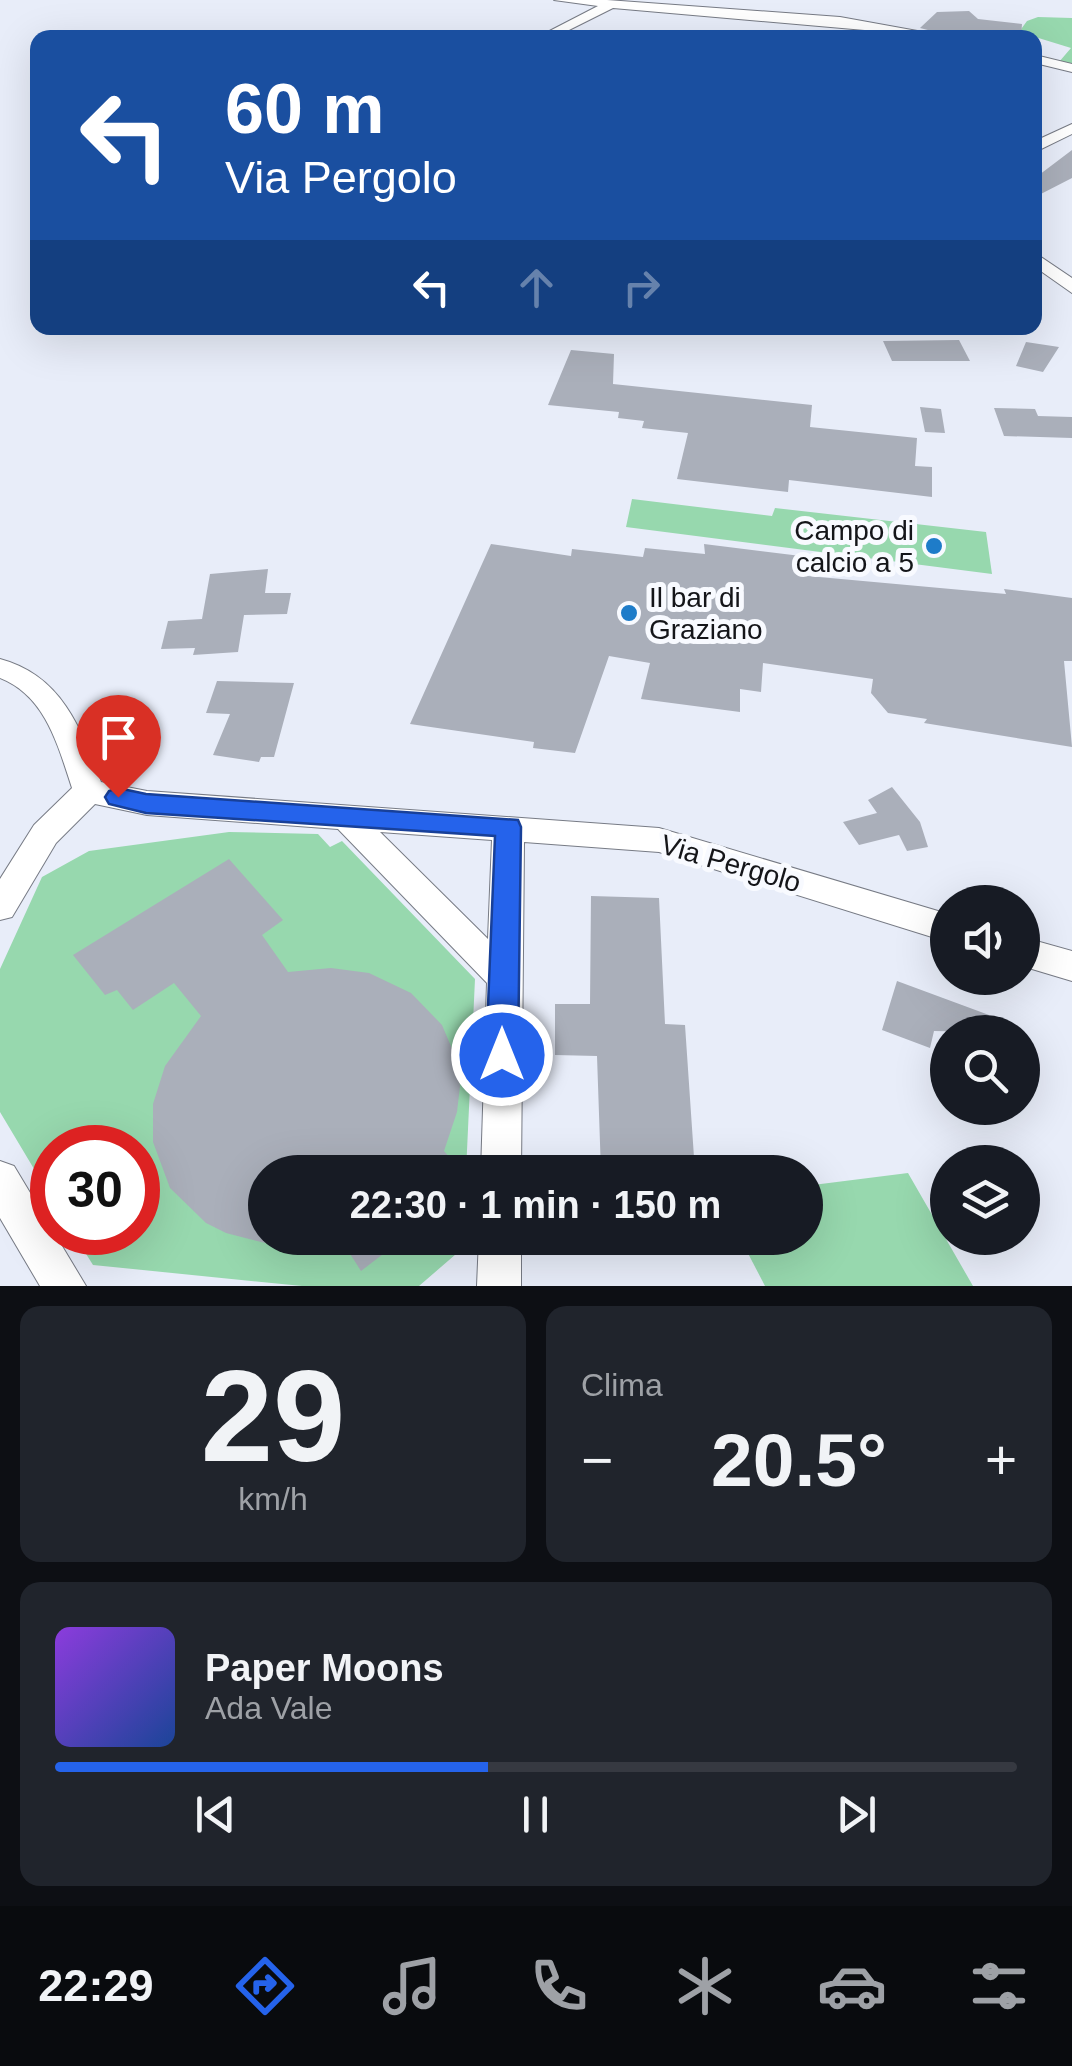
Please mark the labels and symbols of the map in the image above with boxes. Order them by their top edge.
place label: Campo di calcio a 5 [794,515,914,578]
marker: Campo di calcio a 5 [923,535,945,557]
place label: Il bar di Graziano [649,582,763,645]
marker: Il bar di Graziano [618,602,640,624]
pin [76,695,161,798]
street label: Via Pergolo [657,829,804,898]
position arrow [450,1003,554,1107]
speed limit sign: 30 [30,1125,160,1255]

